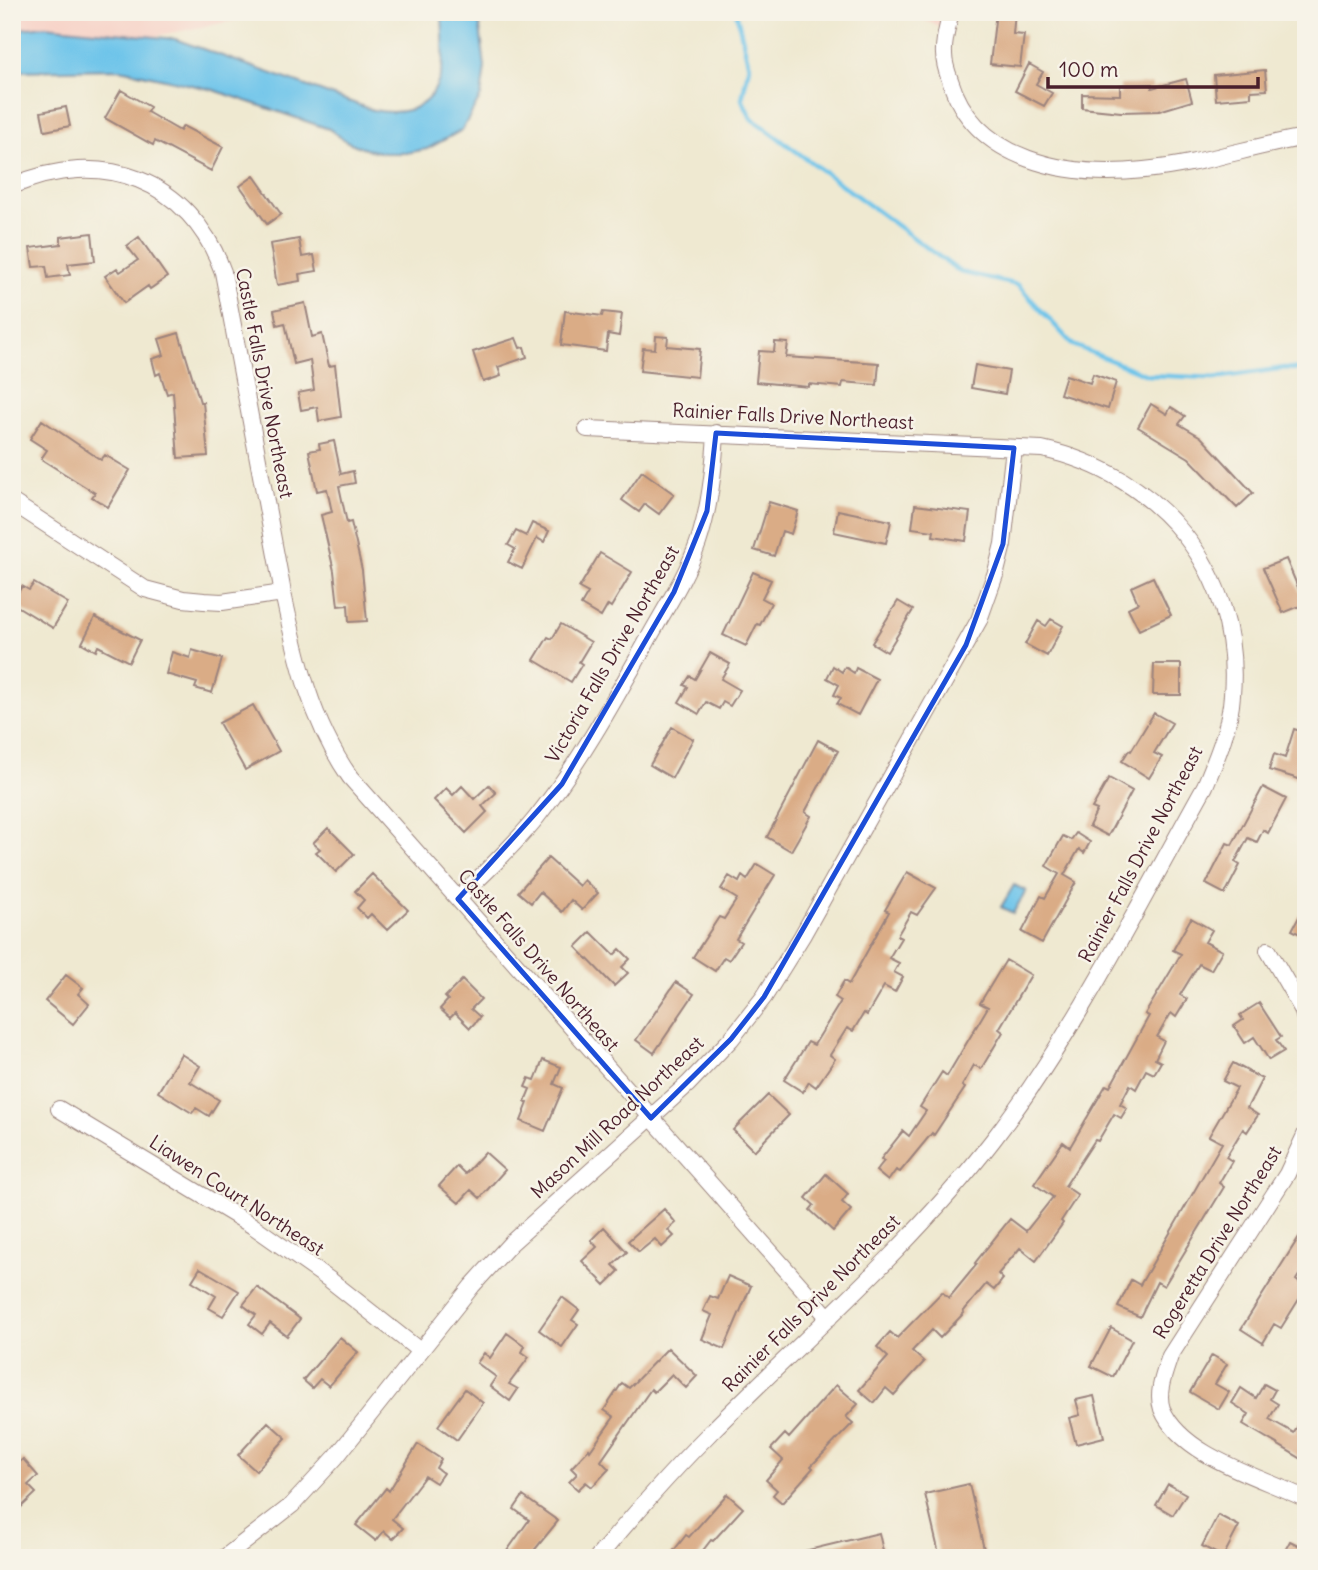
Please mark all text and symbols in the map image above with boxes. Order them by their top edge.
scale bar [1048,46,1258,90]
text: 100 m [1059,56,1118,83]
street label: Castle Falls Drive Northeast [231,266,299,500]
street label: Rainier Falls Drive Northeast [672,398,914,434]
street label: Victoria Falls Drive Northeast [540,541,684,767]
street label: Rainier Falls Drive Northeast [1073,742,1207,966]
street label: Castle Falls Drive Northeast [453,864,625,1056]
street label: Mason Mill Road Northeast [526,1031,708,1203]
street label: Liawen Court Northeast [145,1129,329,1261]
street label: Rogeretta Drive Northeast [1148,1141,1286,1343]
street label: Rainier Falls Drive Northeast [717,1209,905,1397]

